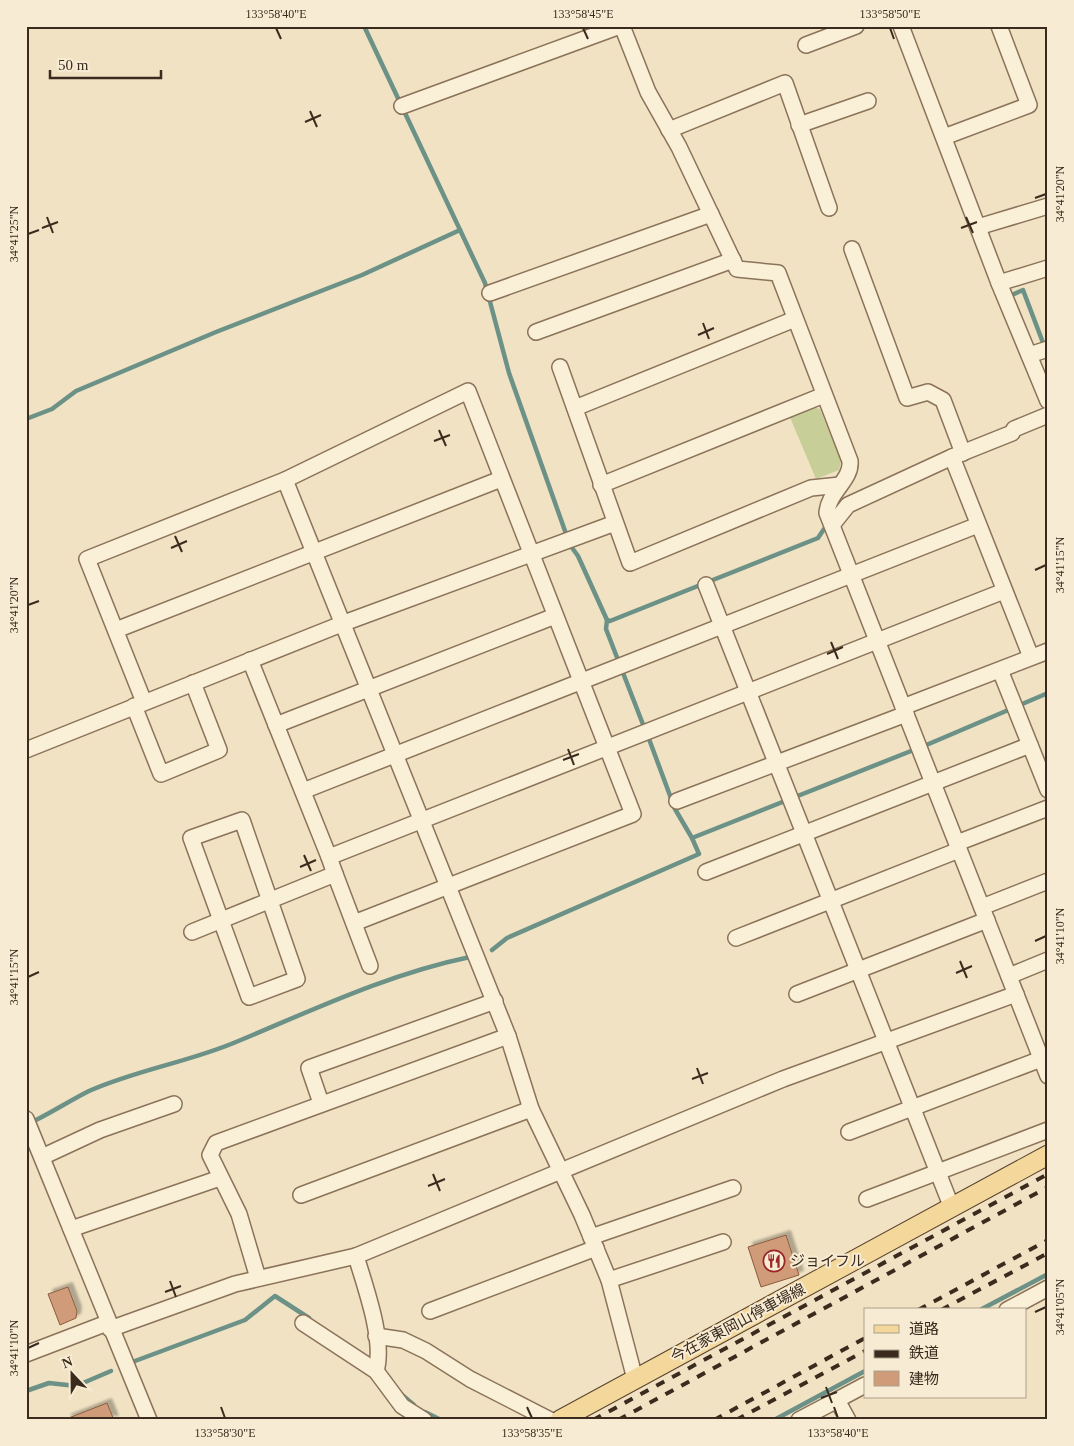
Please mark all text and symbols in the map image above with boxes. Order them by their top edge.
text: 133°58'40"E [245,7,307,21]
text: 133°58'45"E [552,7,614,21]
text: 133°58'50"E [859,7,921,21]
scale bar [50,48,161,80]
text: 50 m [58,57,89,73]
text: 34°41'20"N [1053,165,1067,222]
text: 34°41'25"N [7,205,21,262]
text: 34°41'15"N [1053,536,1067,593]
text: 34°41'20"N [7,576,21,633]
text: 34°41'10"N [1053,907,1067,964]
text: 34°41'15"N [7,948,21,1005]
restaurant icon: ジョイフル [762,1249,786,1273]
place label: ジョイフル [790,1253,865,1269]
text: 34°41'05"N [1053,1278,1067,1335]
street label: 今在家東岡山停車場線 [668,1281,808,1365]
legend [864,1308,1026,1398]
text: 34°41'10"N [7,1319,21,1376]
text: 道路 [909,1321,939,1337]
text: 鉄道 [909,1345,939,1361]
north arrow [48,1348,98,1398]
text: N [60,1354,75,1371]
text: 建物 [909,1371,939,1387]
text: 133°58'30"E [194,1426,256,1440]
text: 133°58'35"E [501,1426,563,1440]
text: 133°58'40"E [807,1426,869,1440]

